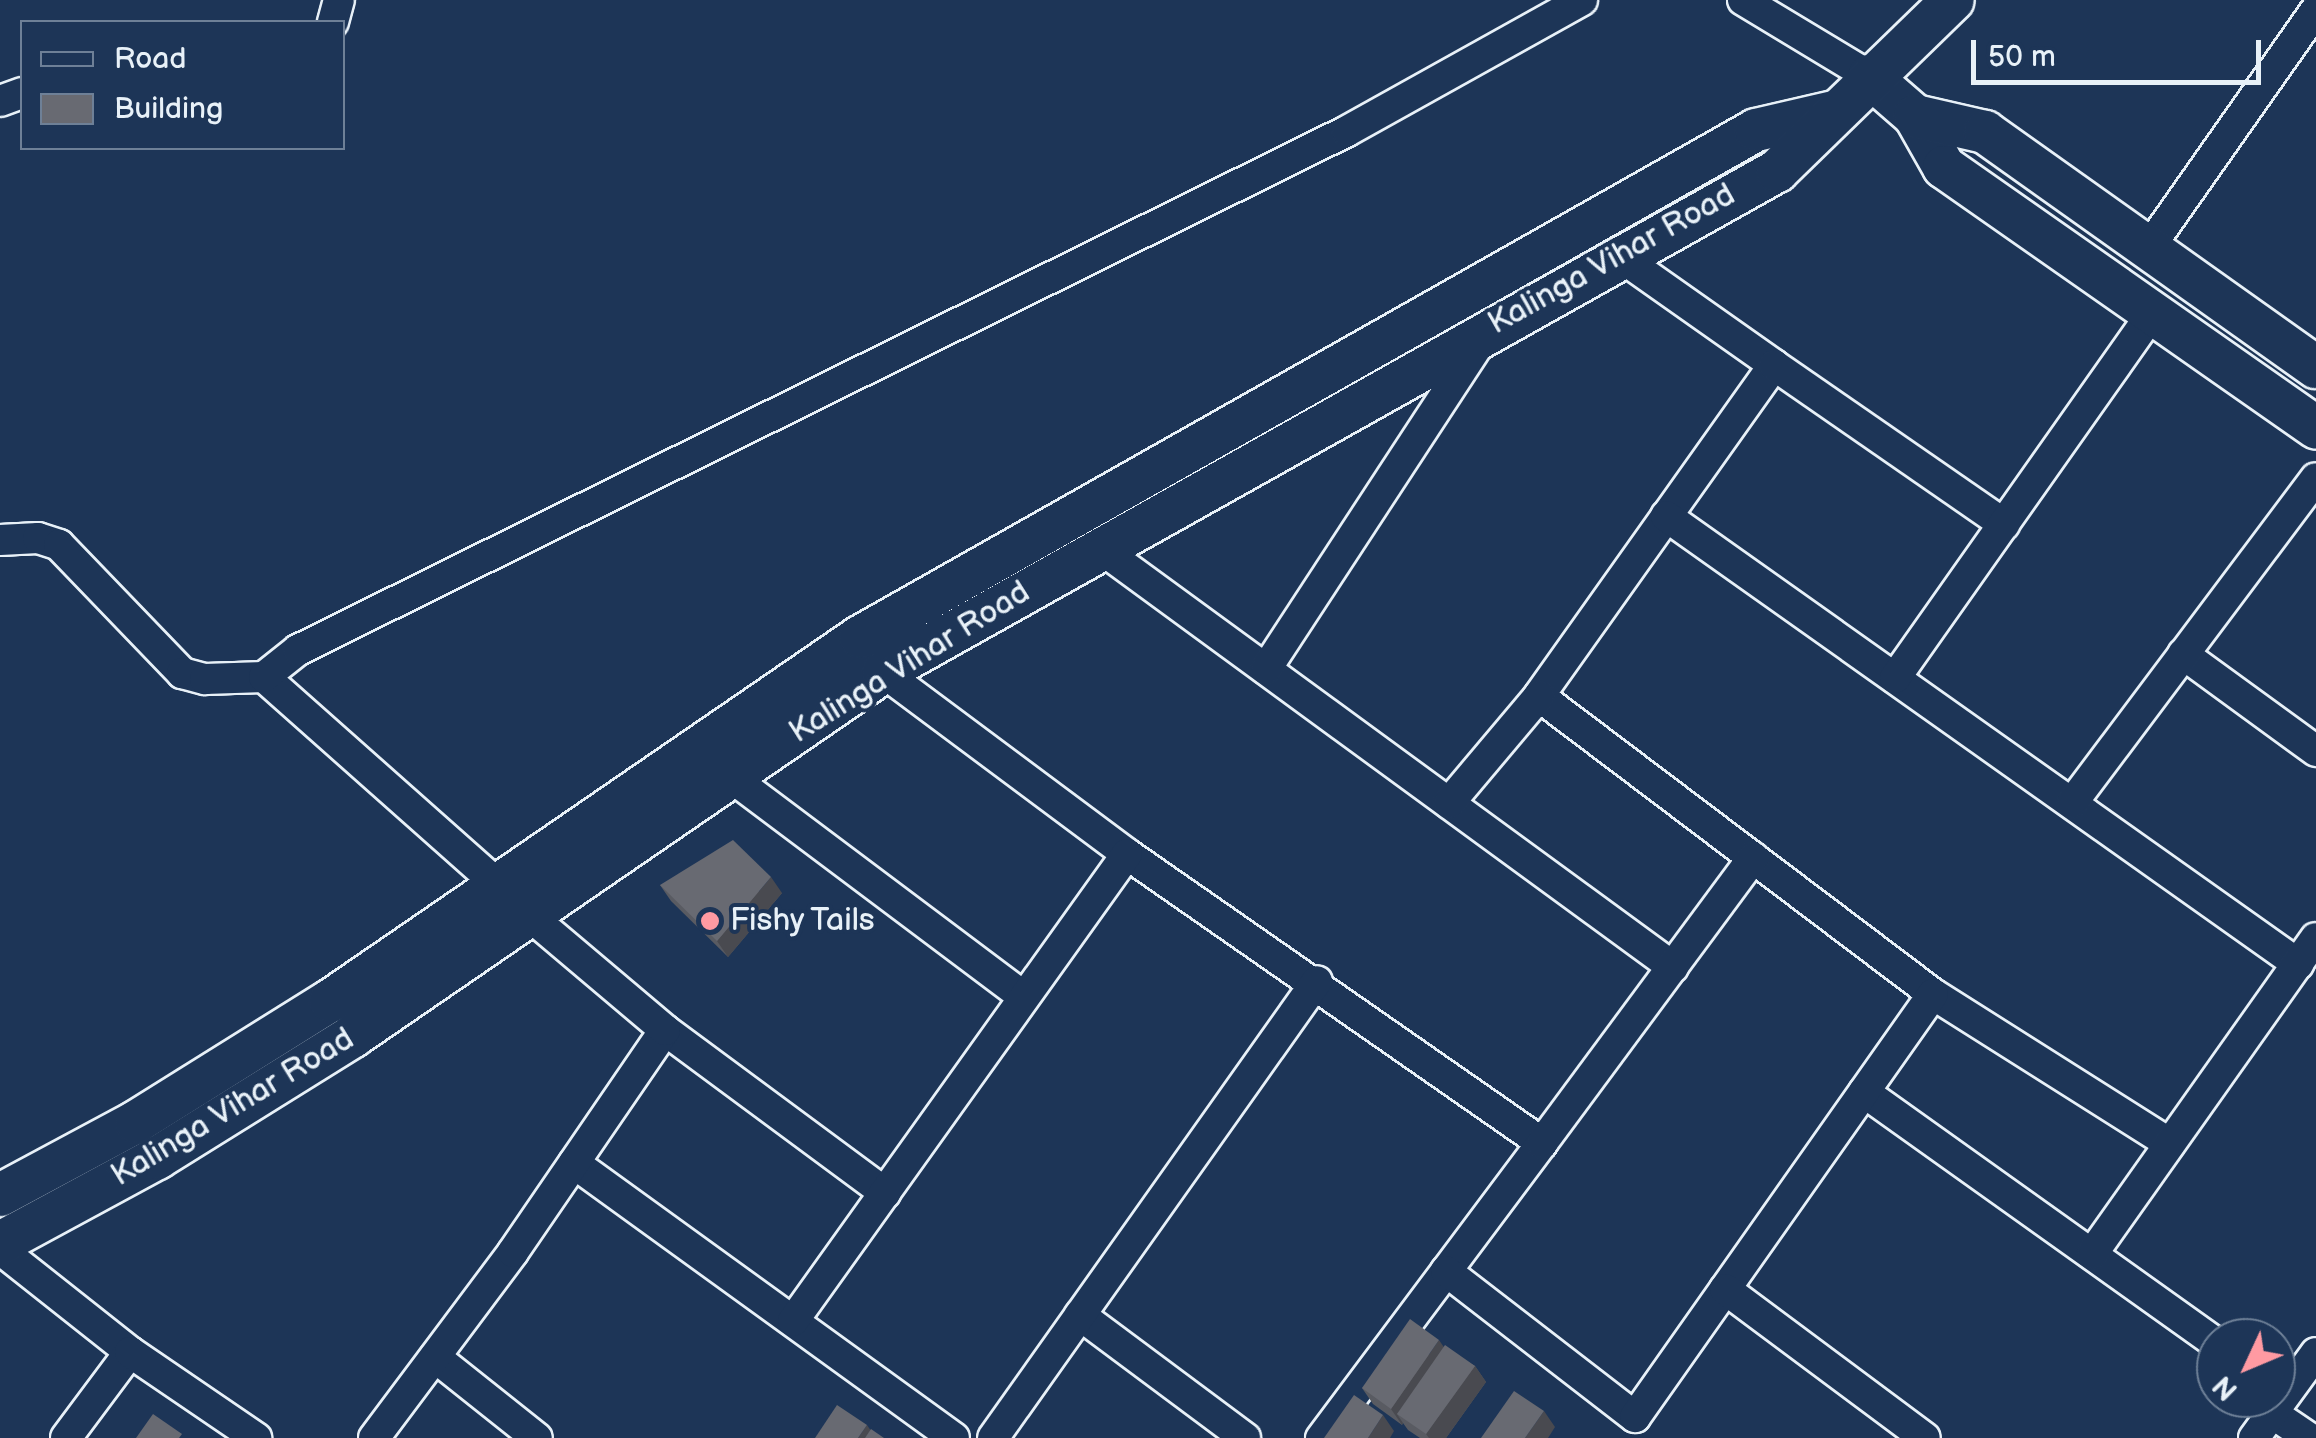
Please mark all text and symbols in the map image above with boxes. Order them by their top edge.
legend [20,20,345,150]
scale bar [1976,20,2266,82]
text: 50 m [1988,39,2056,75]
text: Road [114,41,187,77]
text: Building [114,91,223,127]
street label: Kalinga Vihar Road [1482,176,1742,344]
street label: Kalinga Vihar Road [782,573,1038,753]
place label: Fishy Tails [730,902,878,940]
marker: Fishy Tails [699,910,721,932]
street label: Kalinga Vihar Road [104,1020,362,1196]
north arrow [2196,1318,2296,1418]
text: N [2206,1369,2245,1407]

